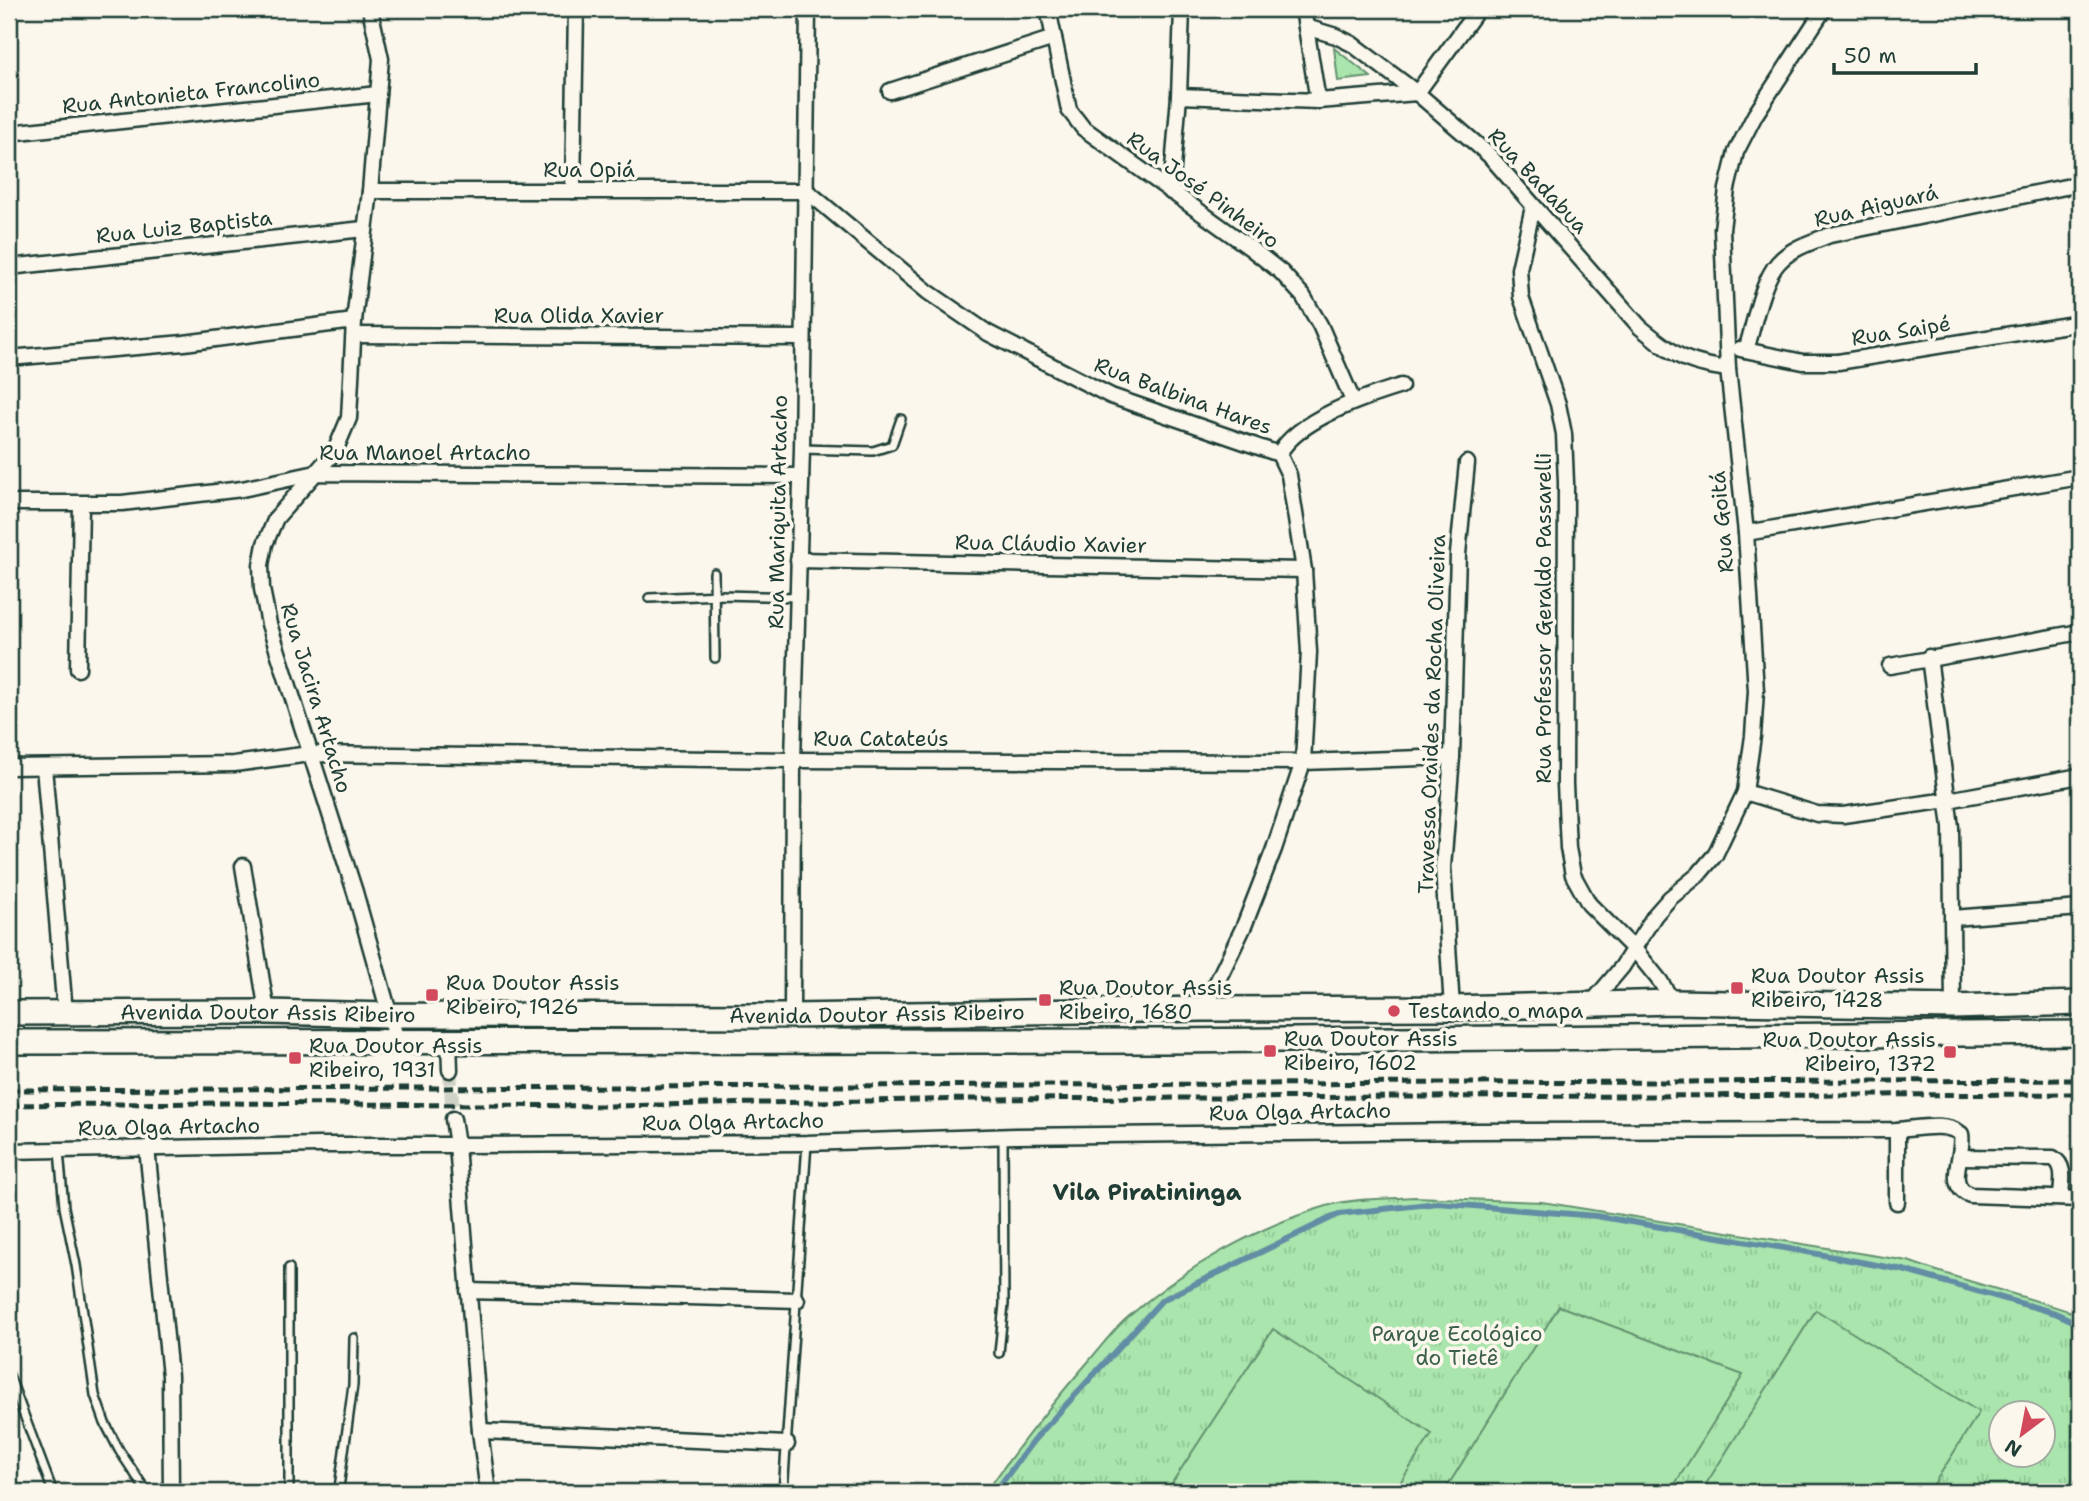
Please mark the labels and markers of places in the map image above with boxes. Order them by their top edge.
place label: Rua Doutor Assis Ribeiro, 1428 [1751,962,1925,1014]
place label: Rua Doutor Assis Ribeiro, 1926 [446,969,620,1021]
place label: Rua Doutor Assis Ribeiro, 1680 [1059,974,1233,1026]
marker: Rua Doutor Assis Ribeiro, 1428 [1729,980,1745,996]
marker: Rua Doutor Assis Ribeiro, 1926 [424,987,440,1003]
marker: Rua Doutor Assis Ribeiro, 1680 [1037,992,1053,1008]
place label: Testando o mapa [1408,997,1583,1025]
marker: Testando o mapa [1386,1003,1402,1019]
place label: Rua Doutor Assis Ribeiro, 1602 [1284,1025,1458,1077]
place label: Rua Doutor Assis Ribeiro, 1372 [1762,1026,1936,1078]
place label: Rua Doutor Assis Ribeiro, 1931 [309,1032,483,1084]
marker: Rua Doutor Assis Ribeiro, 1602 [1262,1043,1278,1059]
marker: Rua Doutor Assis Ribeiro, 1372 [1942,1044,1958,1060]
marker: Rua Doutor Assis Ribeiro, 1931 [287,1050,303,1066]

